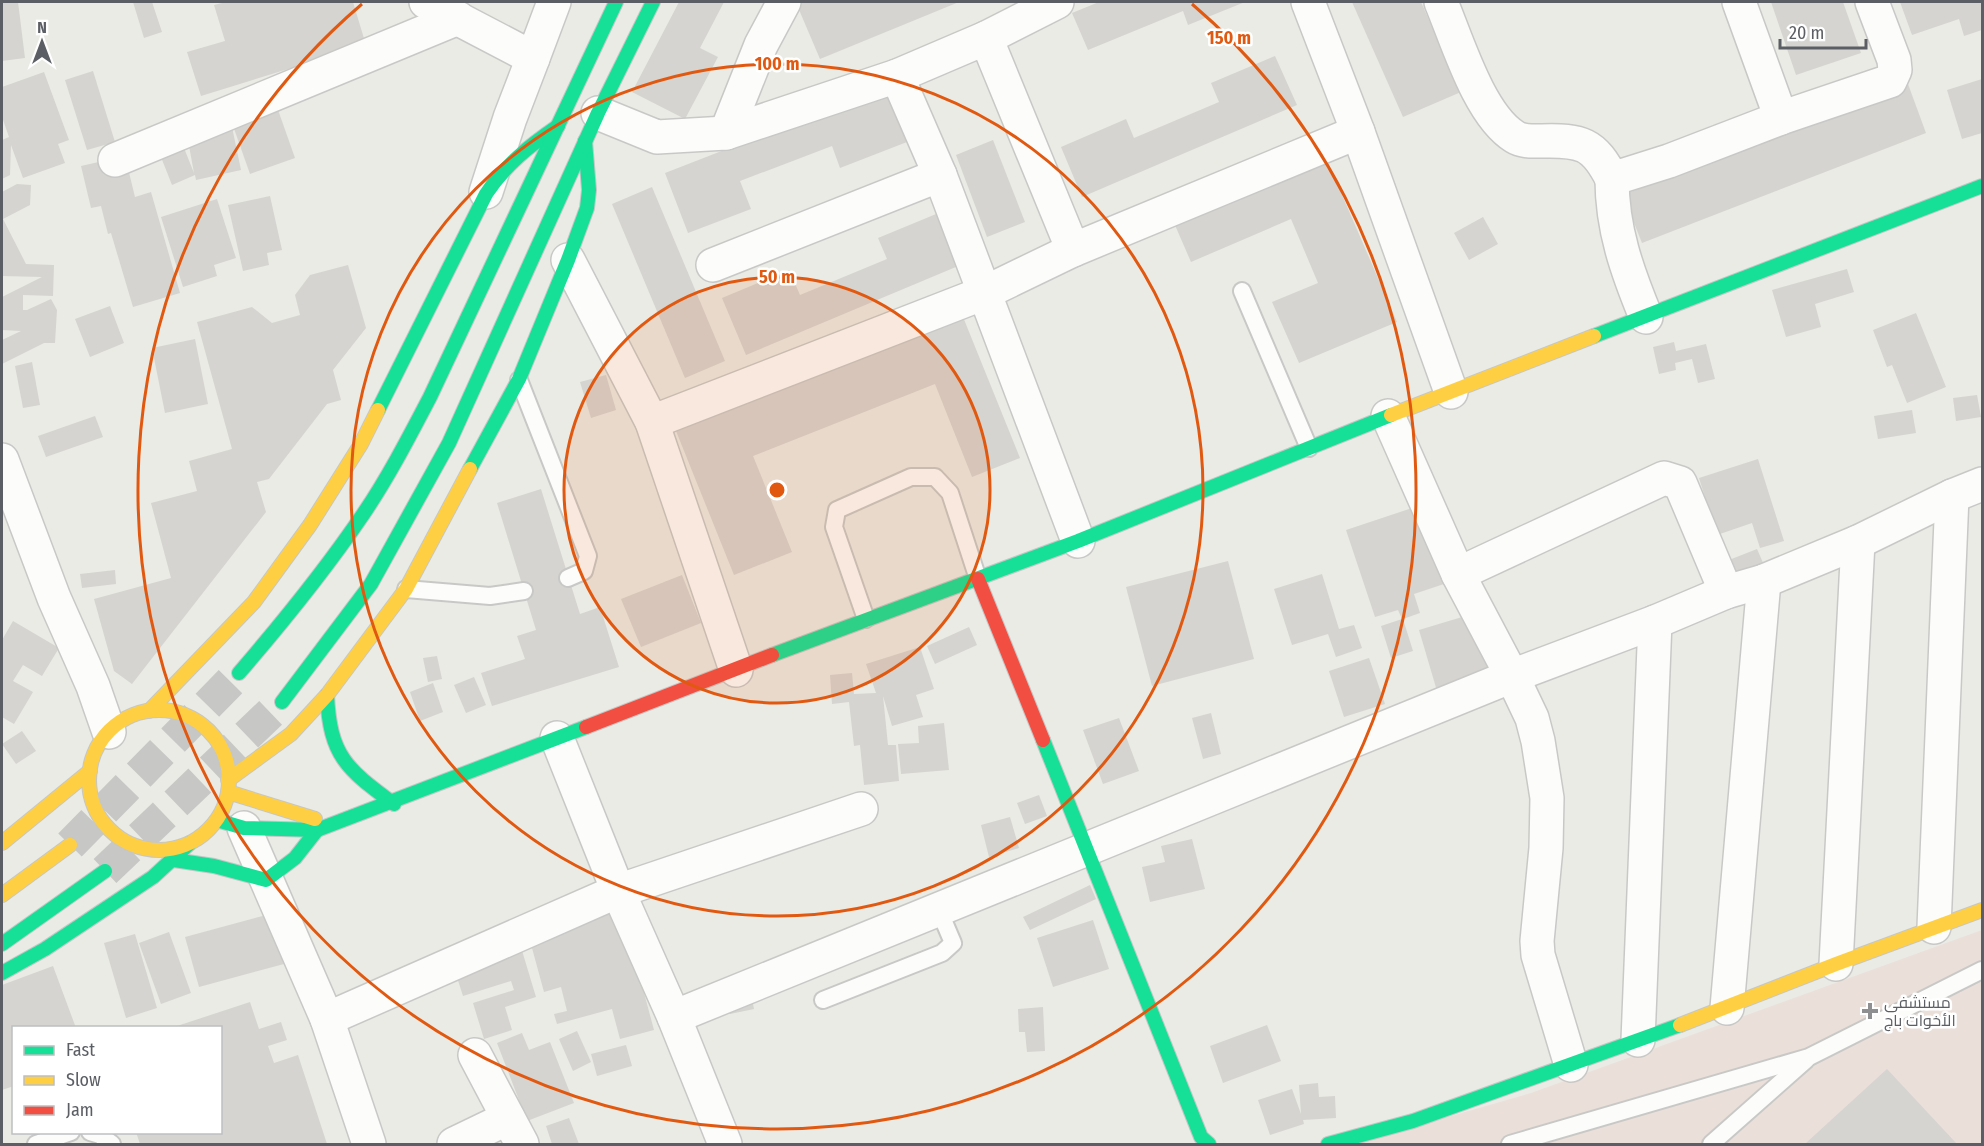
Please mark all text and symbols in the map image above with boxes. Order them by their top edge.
north arrow [12,12,72,72]
scale bar [1780,12,1866,50]
text: N [37,18,47,37]
text: 20 m [1789,22,1824,44]
text: 150 m [1207,27,1251,49]
text: 100 m [755,53,799,75]
text: 50 m [759,266,795,288]
centre of rings [767,480,787,500]
place label: مستشفى الأخوات باج [1884,993,1956,1032]
marker: مستشفى الأخوات باج [1861,1002,1879,1020]
legend [12,1026,222,1134]
text: Fast [66,1039,95,1061]
text: Slow [66,1069,101,1091]
text: Jam [66,1099,94,1121]

